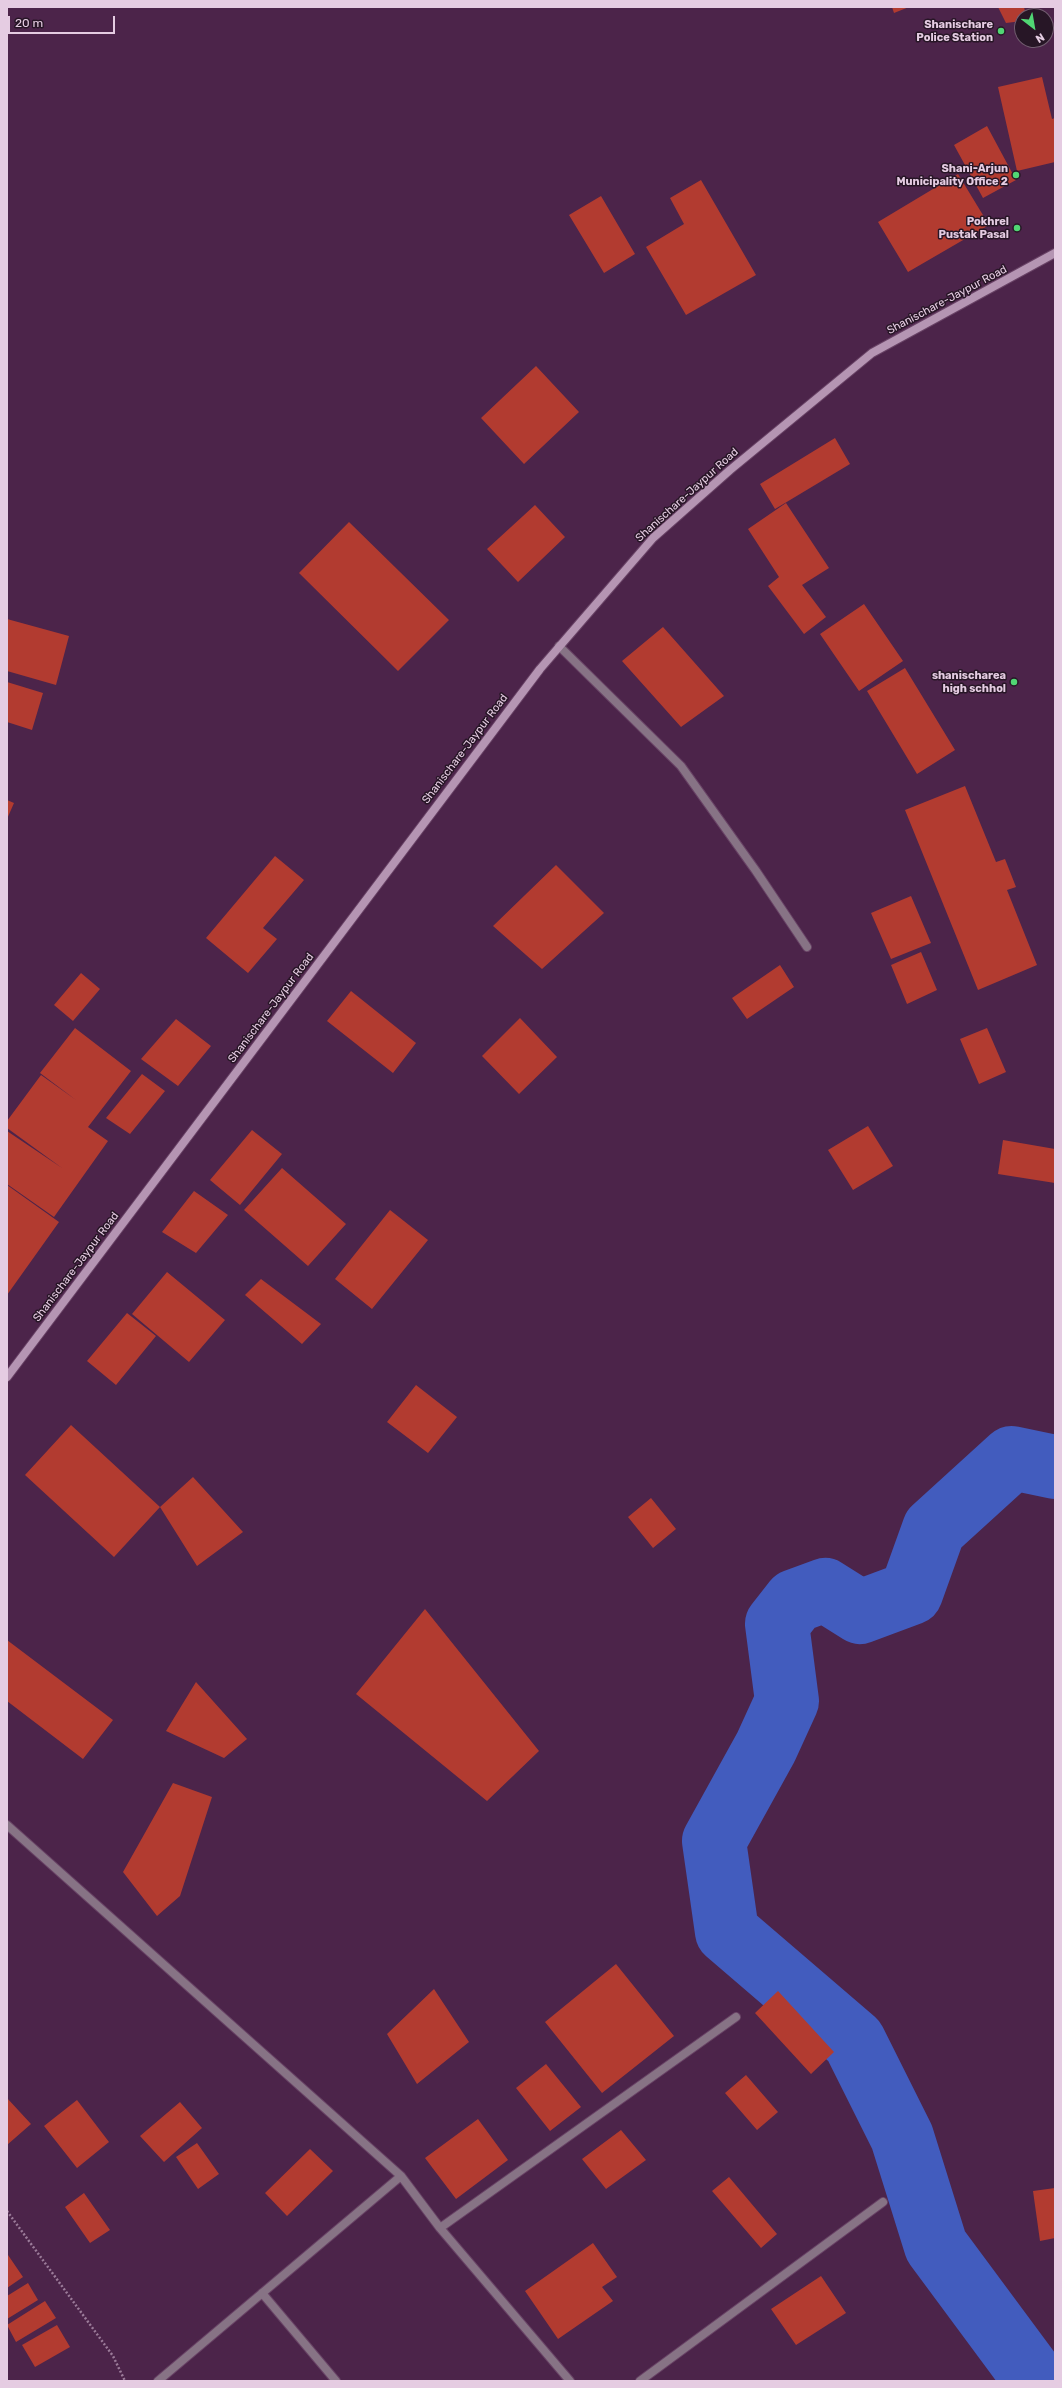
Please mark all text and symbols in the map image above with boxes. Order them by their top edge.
scale bar [10,8,117,34]
north arrow [1014,8,1054,48]
text: 20 m [15,16,43,30]
place label: Shanischare Police Station [916,18,993,44]
marker: Shanischare Police Station [996,26,1006,36]
text: N [1033,30,1047,45]
place label: Shani-Arjun Municipality Office 2 [896,162,1008,188]
marker: Shani-Arjun Municipality Office 2 [1011,170,1021,180]
place label: Pokhrel Pustak Pasal [939,215,1009,241]
marker: Pokhrel Pustak Pasal [1012,223,1022,233]
street label: Shanischare-Jaypur Road [885,263,1009,337]
street label: Shanischare-Jaypur Road [633,445,741,545]
place label: shanischarea high schhol [932,669,1006,695]
marker: shanischarea high schhol [1009,677,1019,687]
street label: Shanischare-Jaypur Road [419,692,511,806]
street label: Shanischare-Jaypur Road [225,951,317,1065]
street label: Shanischare-Jaypur Road [30,1210,122,1324]

